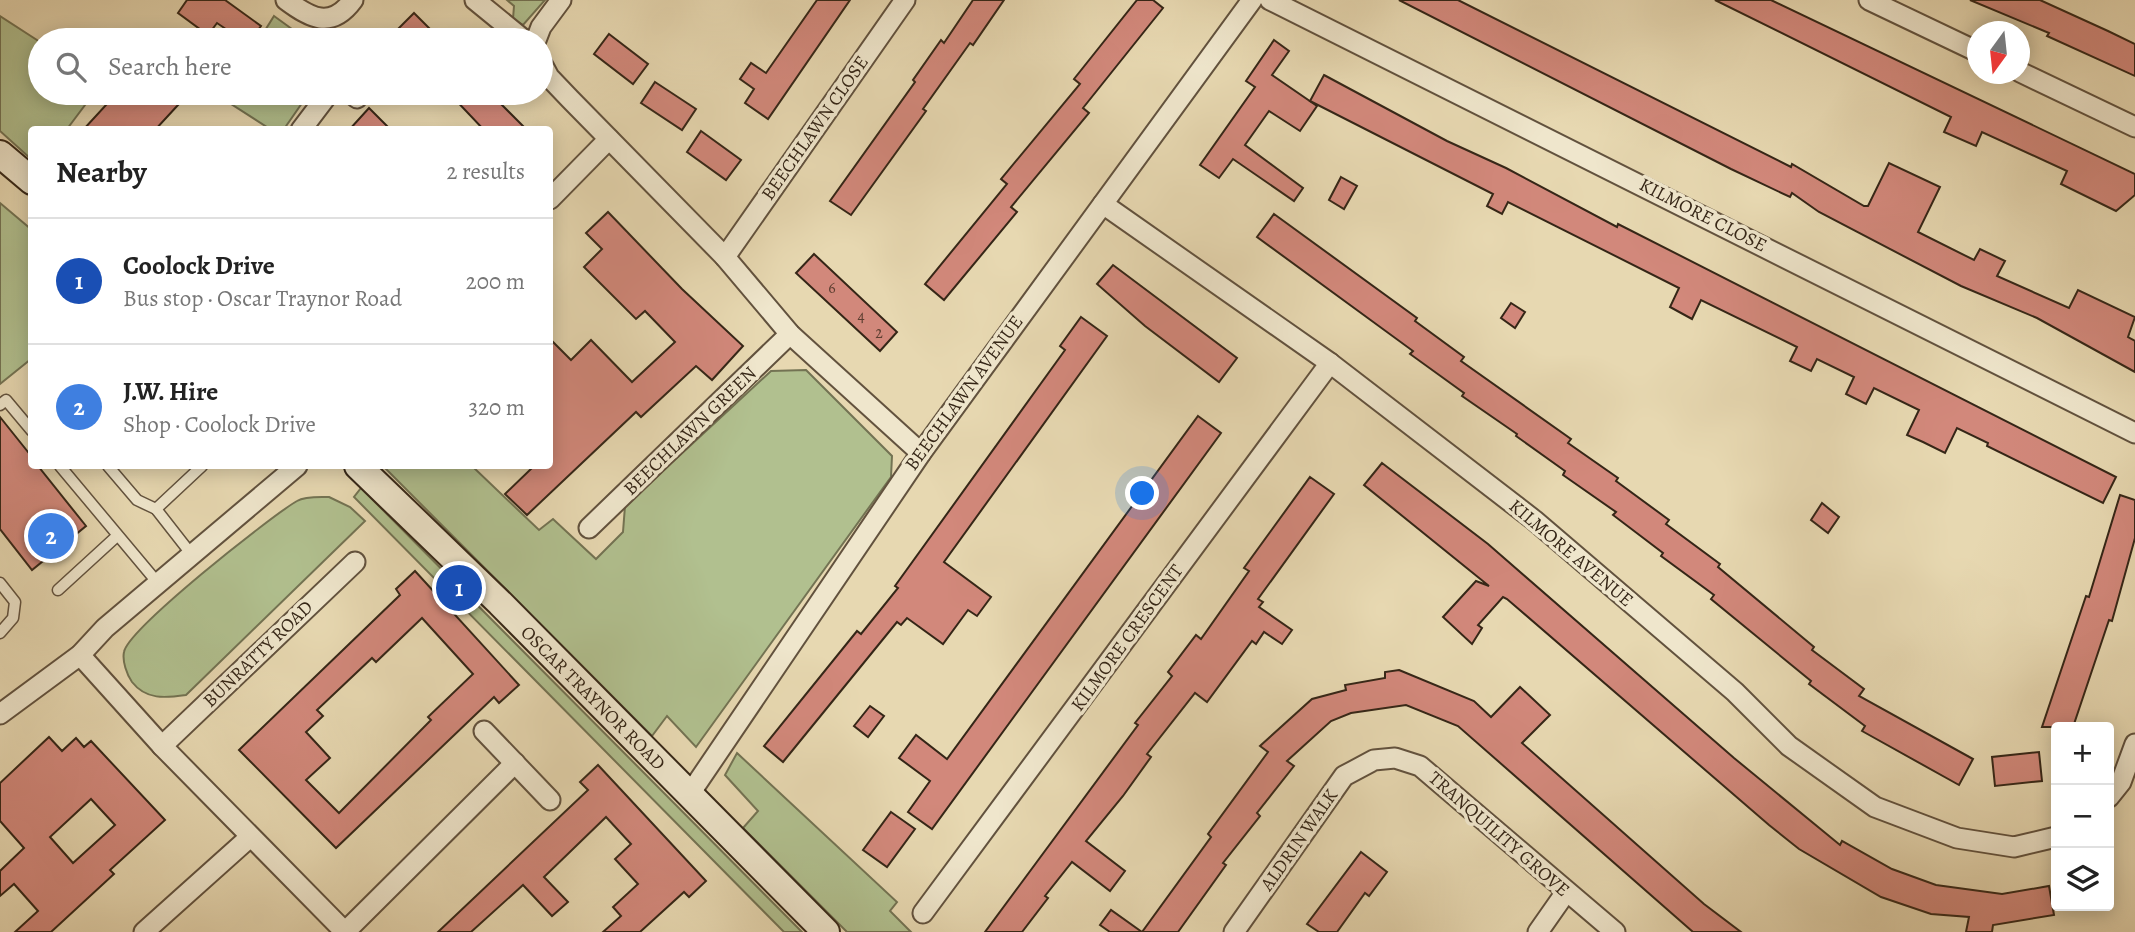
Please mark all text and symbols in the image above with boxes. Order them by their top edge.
north arrow [1967,21,2030,84]
search box [28,28,553,105]
icon: search [52,48,90,86]
text: Search here [108,49,232,84]
street label: BEECHLAWN CLOSE [755,50,875,206]
text: Nearby [56,152,147,192]
text: 2 results [447,156,525,187]
street label: KILMORE CLOSE [1635,172,1771,258]
text: Coolock Drive [123,248,275,283]
text: 1 [75,266,83,297]
text: 200 m [466,266,525,297]
house number: 6 [828,277,836,299]
text: Bus stop · Oscar Traynor Road [123,283,402,314]
house number: 4 [857,305,865,327]
street label: BEECHLAWN AVENUE [899,310,1029,476]
house number: 2 [875,322,883,344]
street label: BEECHLAWN GREEN [618,360,762,501]
text: J.W. Hire [123,374,218,409]
text: 2 [73,392,85,423]
text: 320 m [469,392,525,423]
text: Shop · Coolock Drive [123,409,316,440]
your location [1125,476,1159,510]
street label: KILMORE AVENUE [1503,493,1639,613]
pin: 2 [28,510,74,562]
street label: KILMORE CRESCENT [1065,559,1190,717]
pin: 1 [436,562,482,614]
street label: BUNRATTY ROAD [197,595,319,713]
street label: OSCAR TRAYNOR ROAD [515,620,671,776]
map controls [2051,722,2114,911]
button: + [2051,722,2114,785]
street label: TRANQUILITY GROVE [1423,765,1575,903]
street label: ALDRIN WALK [1254,784,1344,897]
button: − [2051,785,2114,848]
button: layers [2051,848,2114,911]

